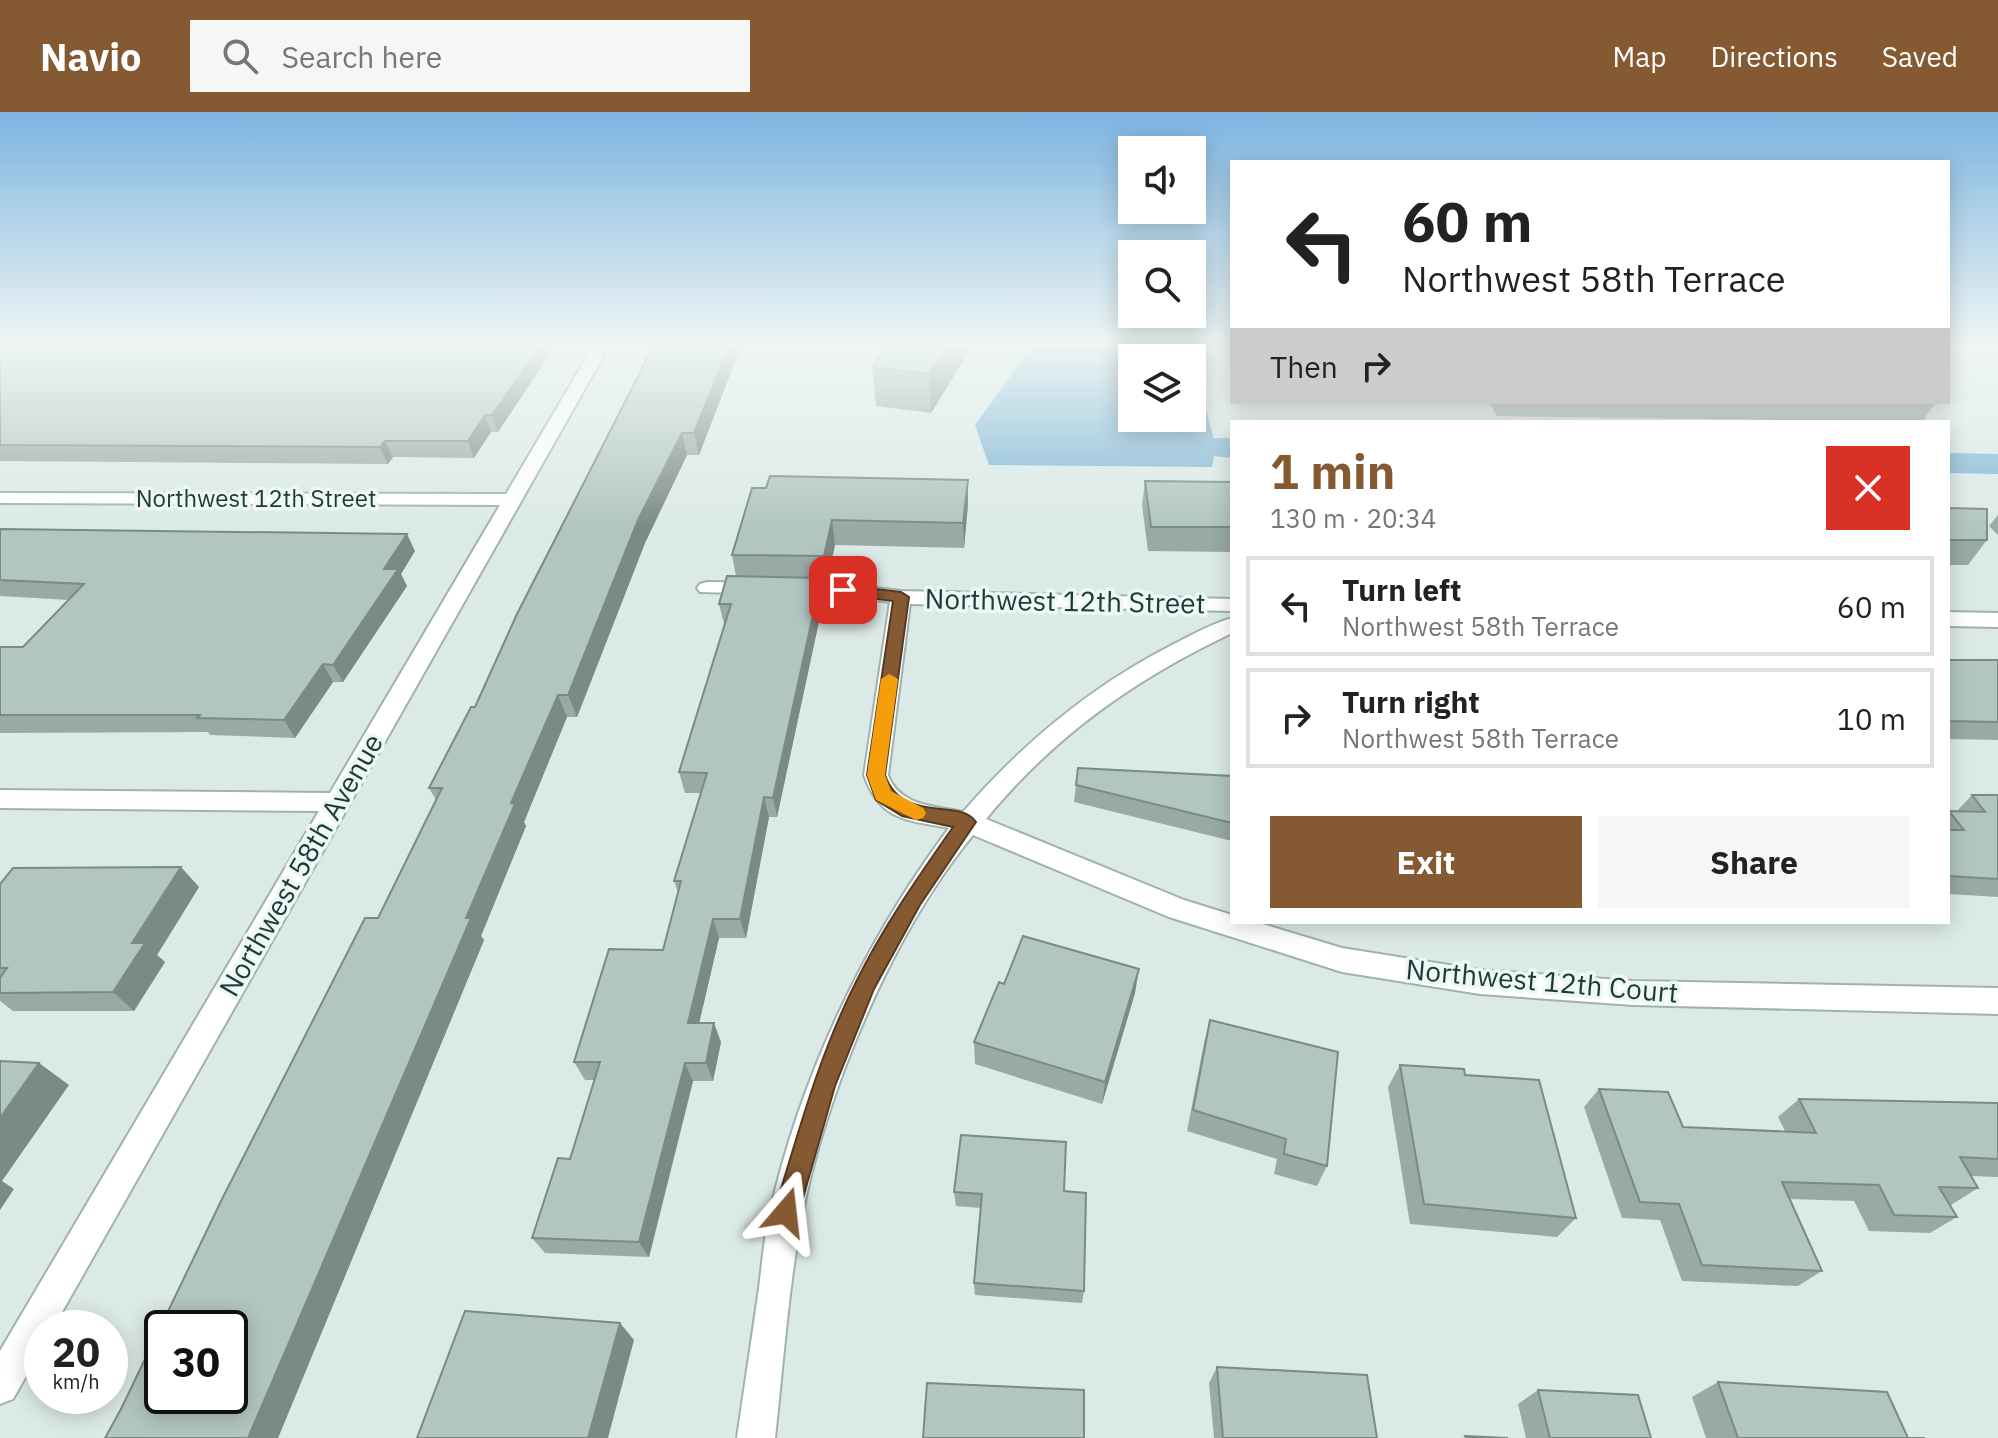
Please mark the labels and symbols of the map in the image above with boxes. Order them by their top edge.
street label: Northwest 12th Street [136,482,376,514]
pin [809,556,877,624]
street label: Northwest 12th Street [924,580,1206,621]
street label: Northwest 58th Avenue [210,727,391,1003]
street label: Northwest 12th Court [1404,950,1680,1011]
position arrow [744,1170,828,1254]
speed limit sign: 30 [144,1310,248,1414]

